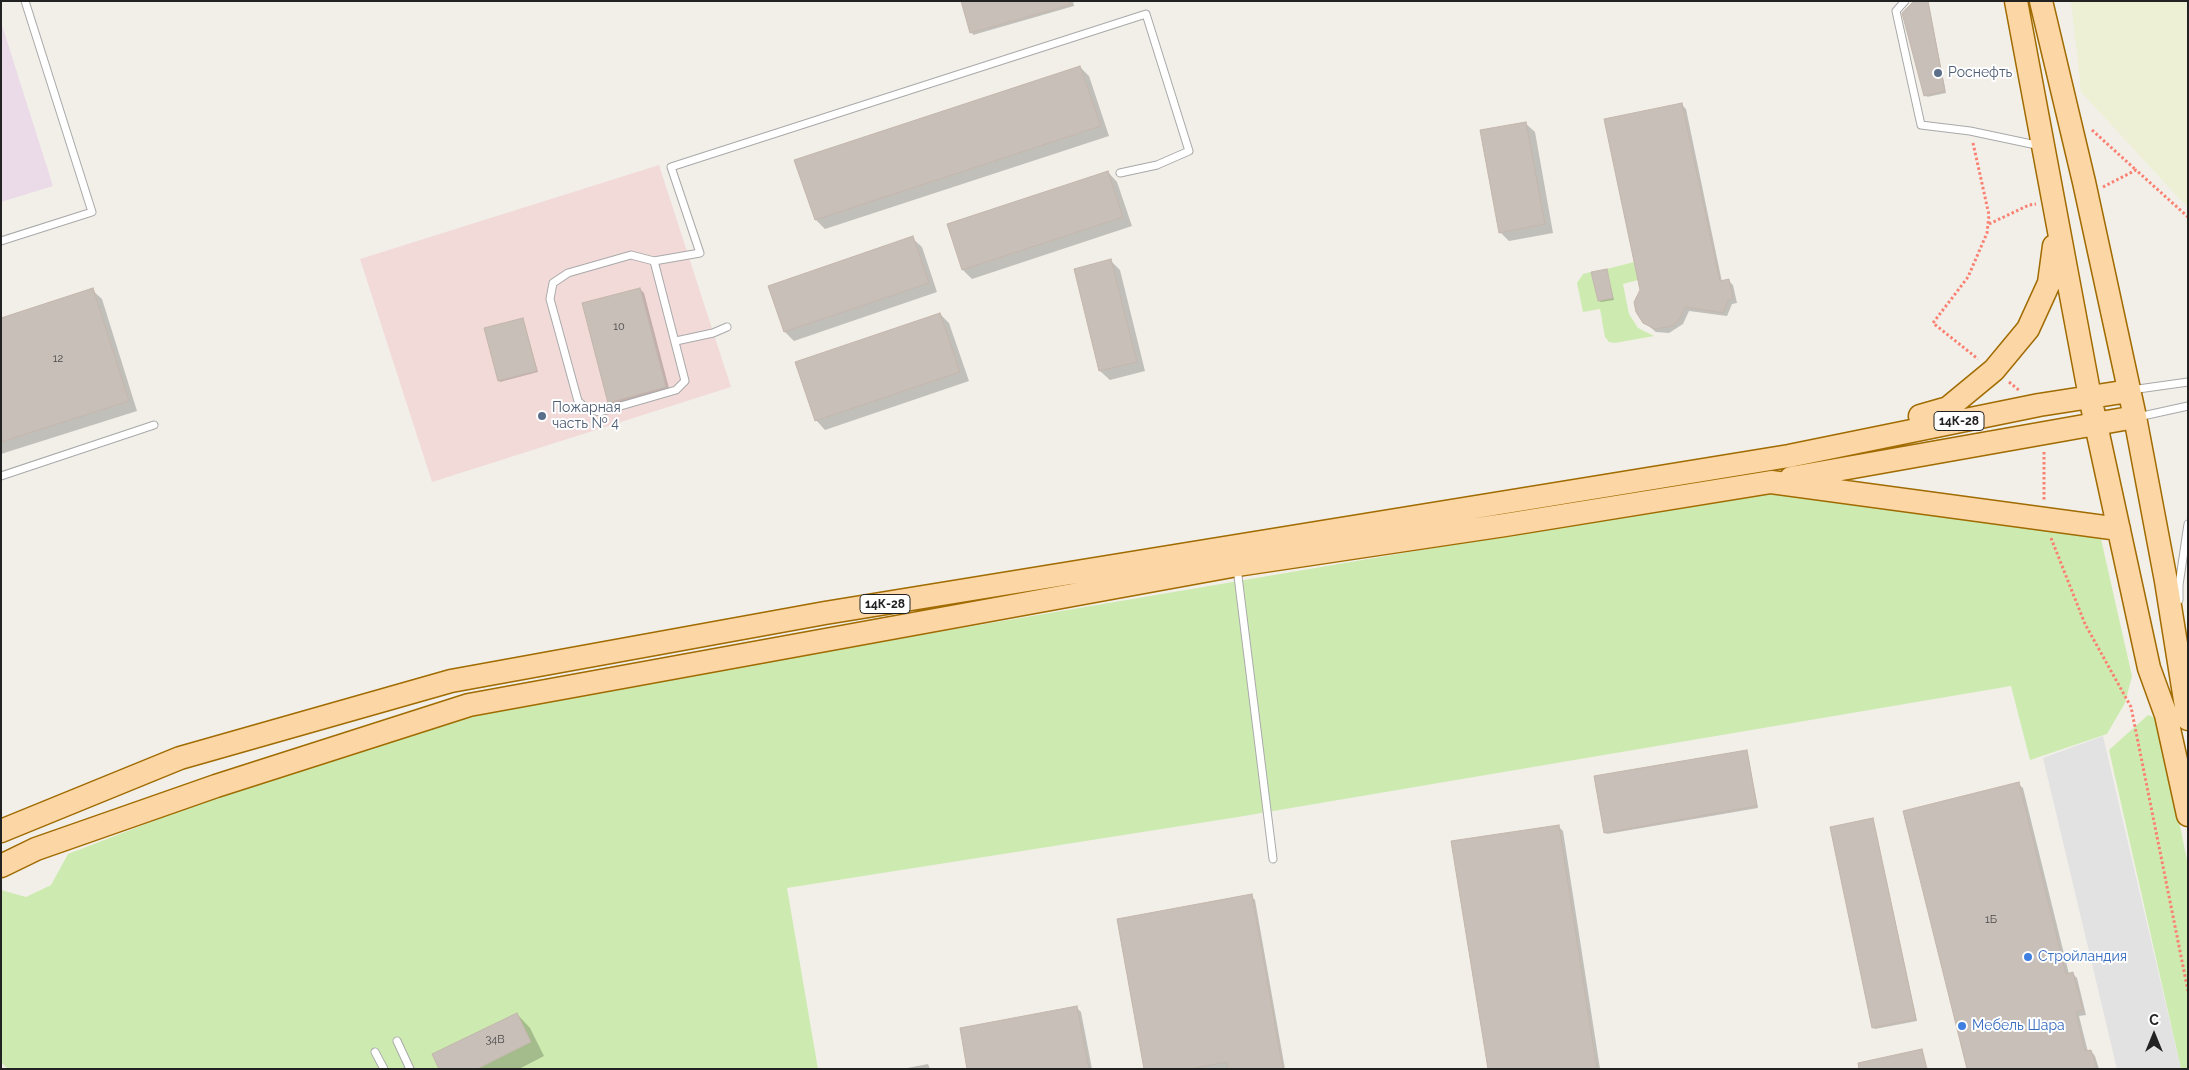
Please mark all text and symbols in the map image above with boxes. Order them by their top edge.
place label: Роснефть [1948,65,2012,81]
marker: Роснефть [1932,67,1944,79]
house number: 10 [613,320,625,334]
house number: 12 [53,352,63,366]
place label: Пожарная часть № 4 [552,400,621,432]
marker: Пожарная часть № 4 [536,410,548,422]
road number: 14К-28 [1934,412,1984,431]
road number: 14К-28 [860,594,910,614]
house number: 1Б [1985,913,1997,927]
place label: Стройландия [2038,949,2127,965]
marker: Стройландия [2022,951,2034,963]
north arrow [2129,1010,2179,1060]
text: С [2149,1012,2159,1028]
place label: Мебель Шара [1972,1018,2065,1034]
marker: Мебель Шара [1956,1020,1968,1032]
house number: 34В [485,1033,505,1047]

